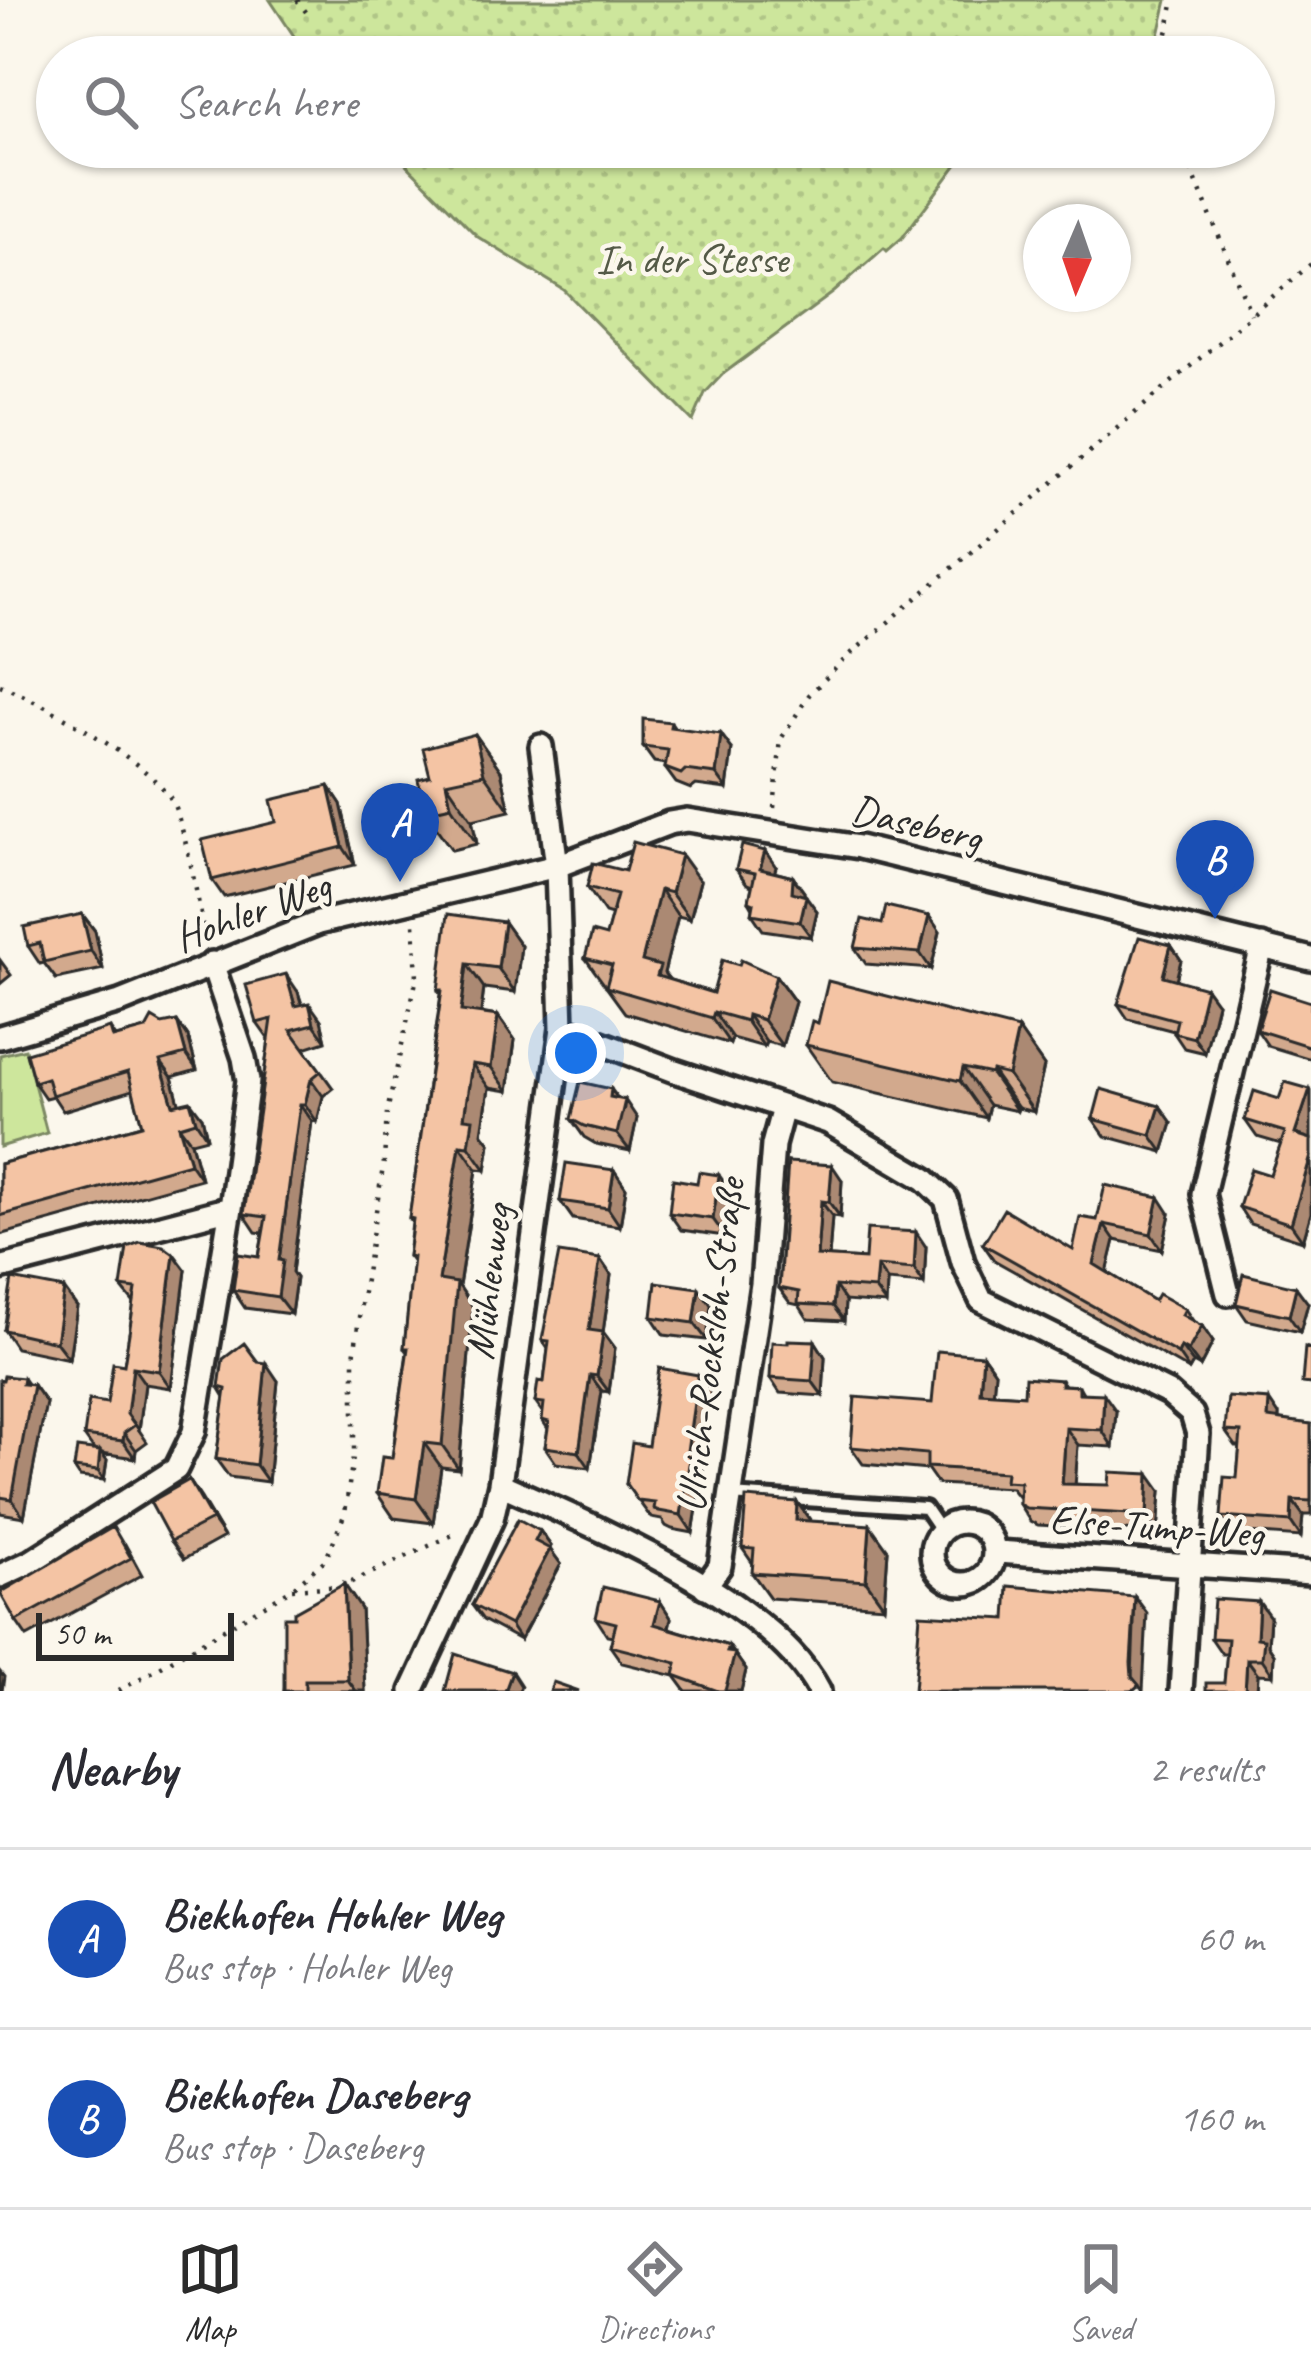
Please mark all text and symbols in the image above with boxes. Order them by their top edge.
search box [36,36,1275,168]
icon: search [78,69,144,135]
text: Search here [174,74,357,131]
north arrow [1023,204,1131,312]
park label: In der Stesse [596,233,790,286]
pin: A [361,783,439,882]
street label: Daseberg [846,783,989,865]
pin: B [1176,820,1254,919]
street label: Hohler Weg [167,858,340,964]
your location [546,1023,606,1083]
street label: Ulrich-Rocksloh-Straße [664,1172,758,1515]
street label: Mühlenweg [453,1199,525,1362]
street label: Else-Tump-Weg [1048,1493,1268,1561]
scale bar [36,1607,234,1660]
text: 50 m [54,1613,110,1655]
text: Nearby [48,1737,176,1801]
text: 2 results [1149,1745,1263,1794]
text: Biekhofen Hohler Weg [162,1886,501,1943]
text: A [77,1914,97,1963]
text: 60 m [1197,1914,1263,1963]
text: Bus stop · Hohler Weg [162,1943,452,1992]
text: Biekhofen Daseberg [162,2066,467,2123]
text: B [77,2094,97,2143]
text: 160 m [1179,2094,1263,2143]
text: Bus stop · Daseberg [162,2123,423,2172]
tab: Map [177,2236,243,2350]
tab: Directions [598,2236,713,2350]
tab: Saved [1068,2236,1134,2350]

